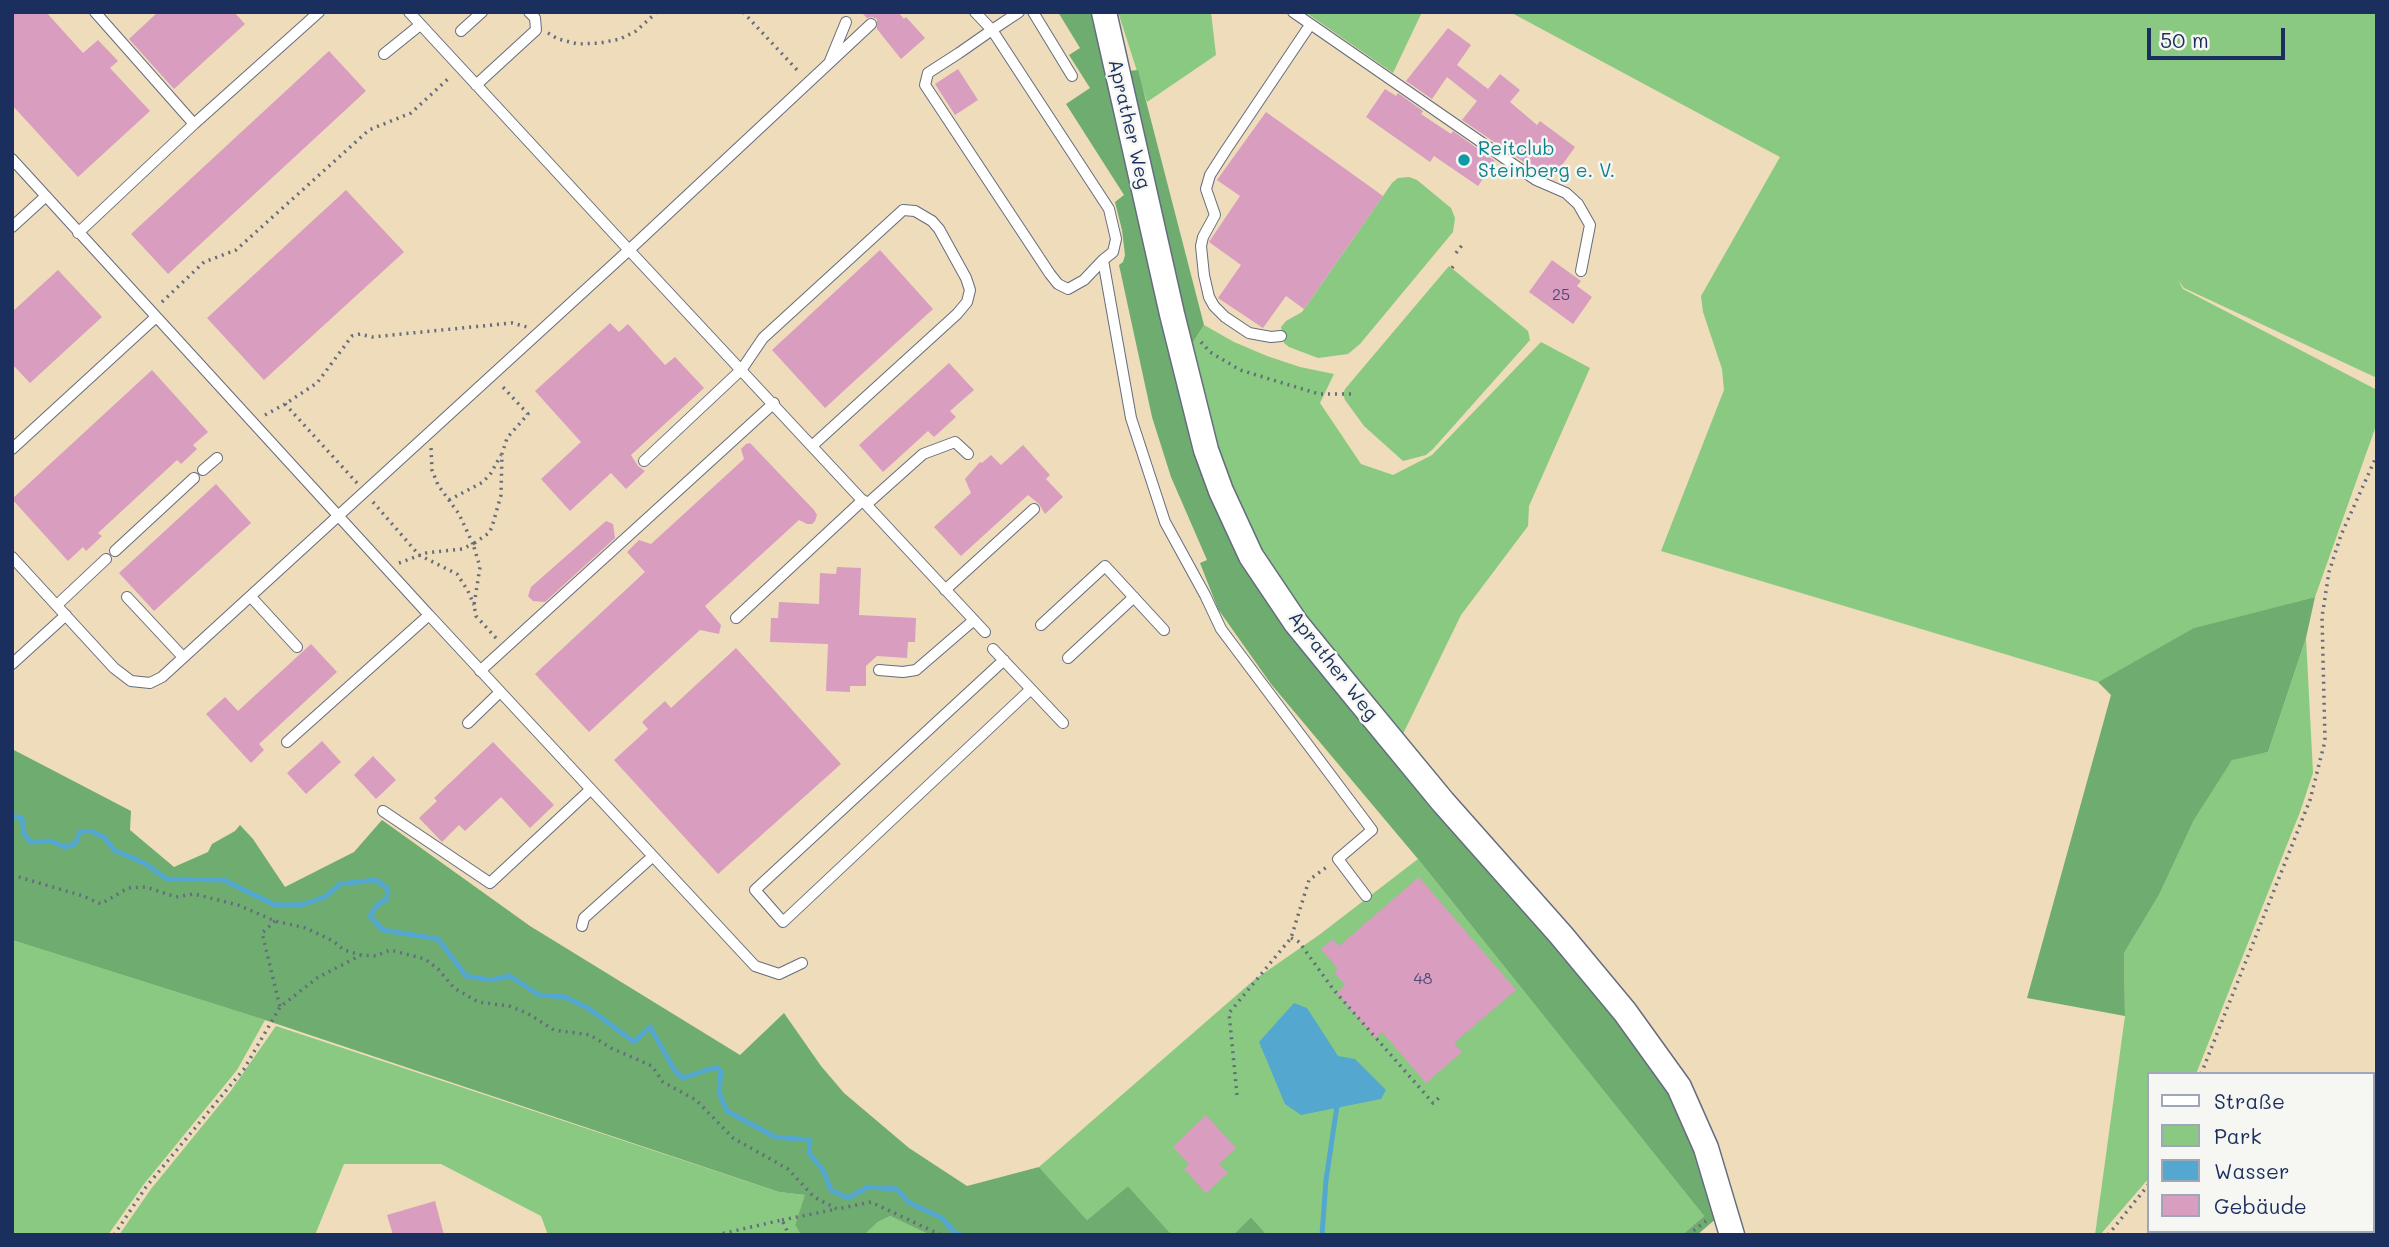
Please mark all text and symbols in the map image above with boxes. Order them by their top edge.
scale bar [2151,14,2289,58]
text: 50 m [2160,26,2209,53]
street label: Aprather Weg [1103,57,1155,191]
place label: Reitclub Steinberg e. V. [1478,138,1615,182]
marker: Reitclub Steinberg e. V. [1456,152,1472,168]
house number: 25 [1552,285,1570,305]
street label: Aprather Weg [1283,607,1383,725]
house number: 48 [1413,969,1433,989]
legend [2148,1072,2375,1233]
text: Straße [2214,1087,2285,1114]
text: Park [2214,1122,2262,1149]
text: Wasser [2214,1157,2289,1184]
text: Gebäude [2214,1192,2307,1219]

